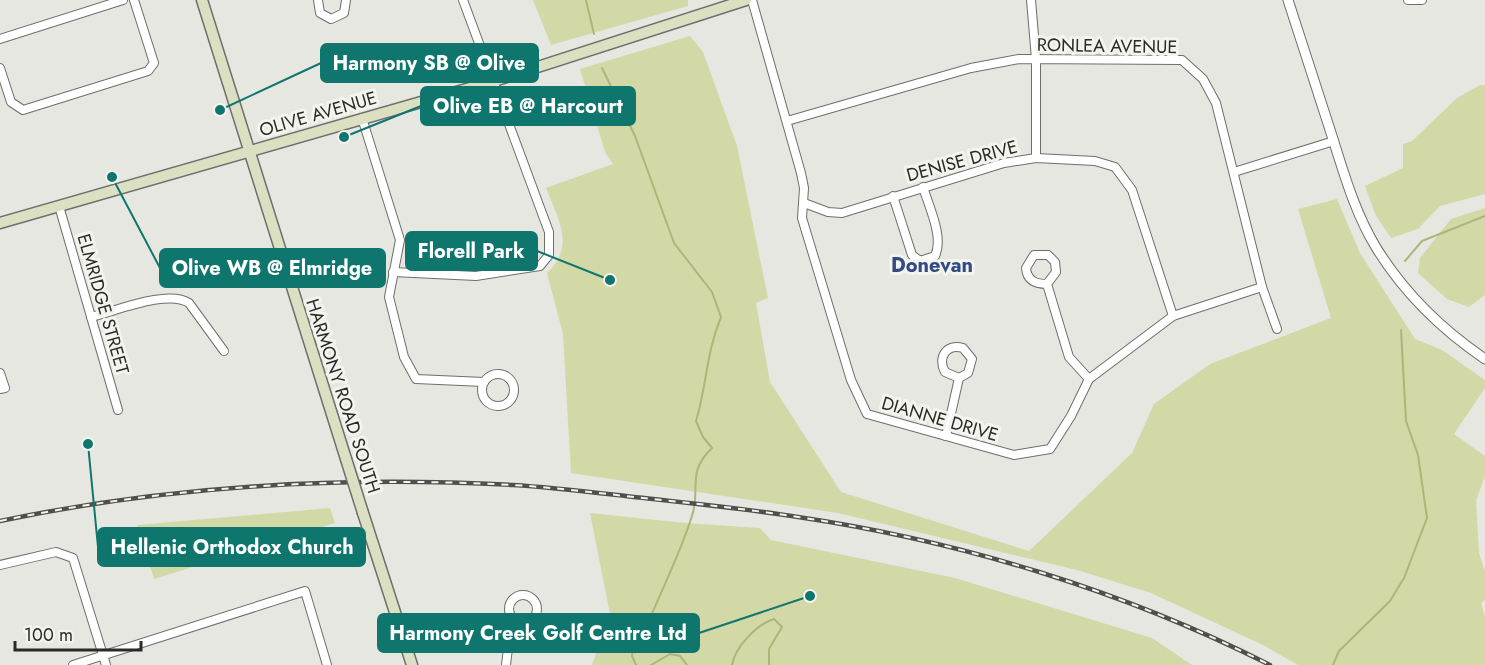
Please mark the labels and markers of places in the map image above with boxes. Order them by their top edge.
callout: Harmony SB @ Olive [321,44,538,82]
callout: Olive EB @ Harcourt [421,87,635,125]
callout: Florell Park [406,232,537,270]
callout: Olive WB @ Elmridge [160,249,385,287]
callout: Hellenic Orthodox Church [98,528,365,566]
callout: Harmony Creek Golf Centre Ltd [378,614,699,652]

